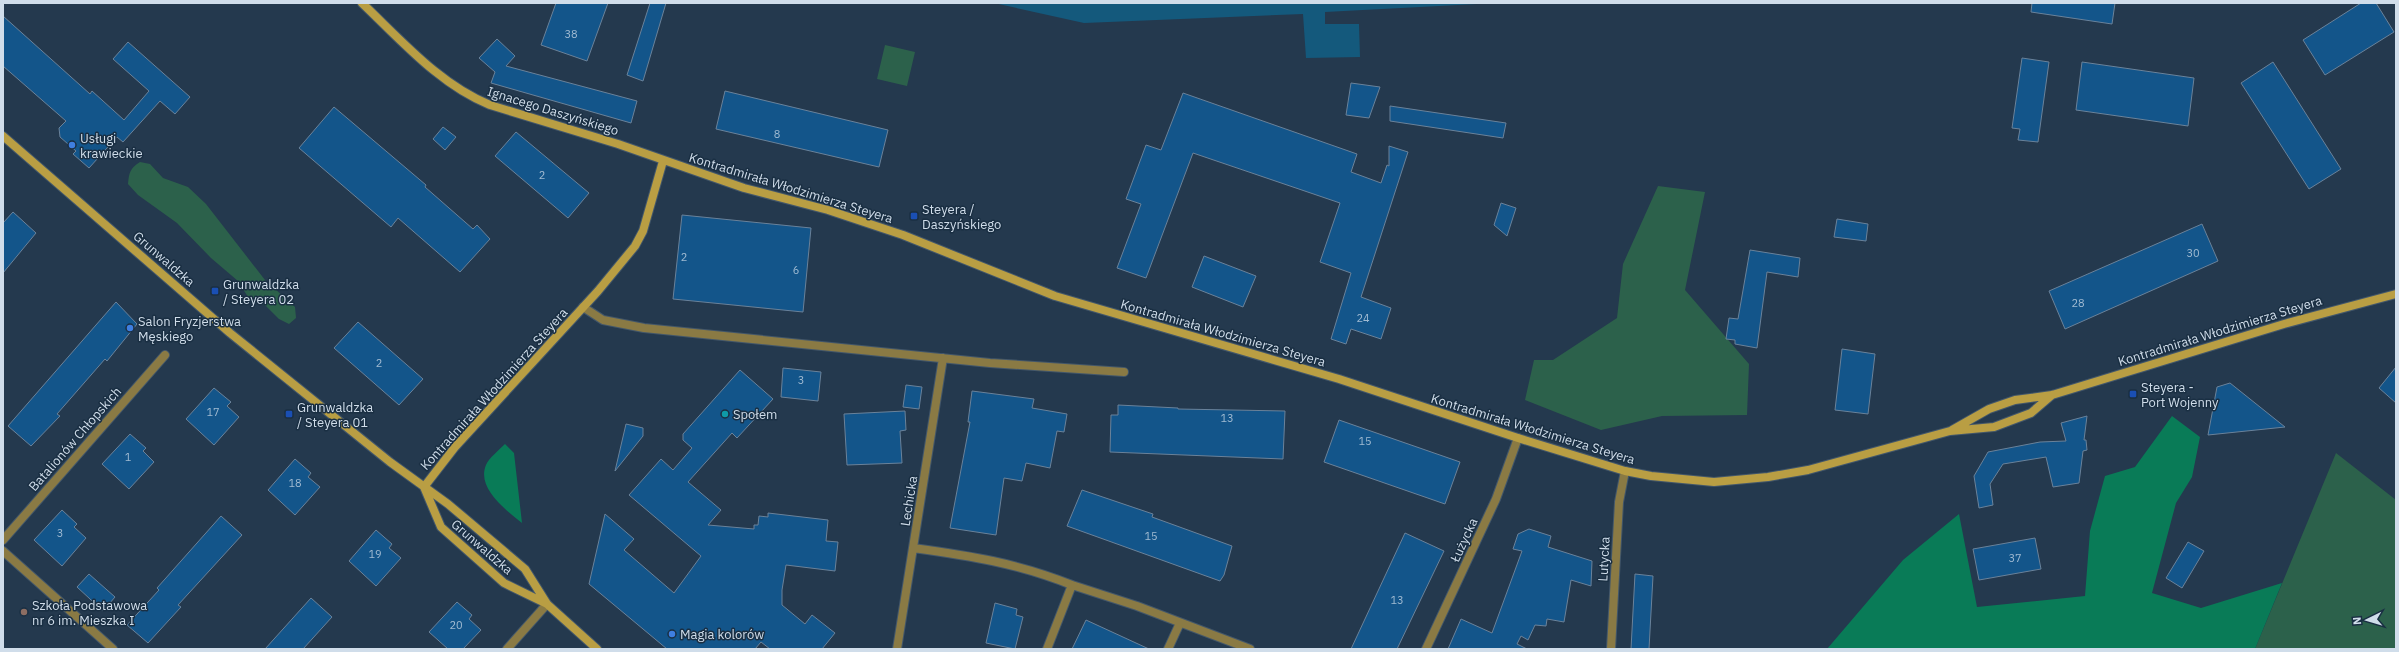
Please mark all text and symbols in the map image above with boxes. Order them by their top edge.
house number: 38 [564,27,578,41]
street label: Ignacego Daszyńskiego [485,83,621,139]
house number: 8 [774,127,780,141]
place label: Usługi krawieckie [80,130,143,162]
marker: Usługi krawieckie [67,140,77,150]
street label: Kontradmirała Włodzimierza Steyera [687,149,895,227]
house number: 2 [539,168,545,182]
place label: Steyera / Daszyńskiego [922,201,1001,233]
marker: Steyera / Daszyńskiego [909,211,919,221]
street label: Grunwaldzka [130,228,198,290]
house number: 30 [2186,246,2200,260]
house number: 2 [681,250,687,264]
house number: 6 [793,263,799,277]
place label: Grunwaldzka / Steyera 02 [223,276,299,308]
marker: Grunwaldzka / Steyera 02 [210,286,220,296]
street label: Kontradmirała Włodzimierza Steyera [2116,292,2324,370]
street label: Kontradmirała Włodzimierza Steyera [1119,296,1327,370]
house number: 28 [2071,296,2085,310]
street label: Kontradmirała Włodzimierza Steyera [417,304,571,474]
house number: 24 [1356,311,1370,325]
place label: Salon Fryzjerstwa Męskiego [138,313,241,345]
marker: Salon Fryzjerstwa Męskiego [125,323,135,333]
house number: 2 [376,356,382,370]
house number: 3 [798,373,804,387]
place label: Steyera - Port Wojenny [2141,379,2219,411]
street label: Batalionów Chłopskich [25,383,125,495]
marker: Steyera - Port Wojenny [2128,389,2138,399]
street label: Kontradmirała Włodzimierza Steyera [1429,390,1637,468]
place label: Grunwaldzka / Steyera 01 [297,399,373,431]
house number: 17 [206,405,220,419]
place label: Społem [733,406,777,423]
marker: Grunwaldzka / Steyera 01 [284,409,294,419]
marker: Społem [720,409,730,419]
house number: 13 [1220,411,1234,425]
house number: 15 [1358,434,1372,448]
house number: 1 [125,450,132,464]
street label: Lechicka [897,474,921,528]
house number: 18 [288,476,302,490]
street label: Łużycka [1446,515,1482,566]
street label: Grunwaldzka [448,516,516,578]
house number: 3 [57,526,63,540]
house number: 15 [1144,529,1158,543]
street label: Lutycka [1594,536,1614,582]
house number: 19 [368,547,382,561]
house number: 37 [2008,551,2022,565]
house number: 13 [1390,593,1404,607]
place label: Szkoła Podstawowa nr 6 im. Mieszka I [32,597,147,629]
north arrow [2347,600,2387,640]
marker: Szkoła Podstawowa nr 6 im. Mieszka I [19,607,29,617]
text: N [2350,616,2364,625]
house number: 20 [449,618,463,632]
place label: Magia kolorów [680,626,764,643]
marker: Magia kolorów [667,629,677,639]

